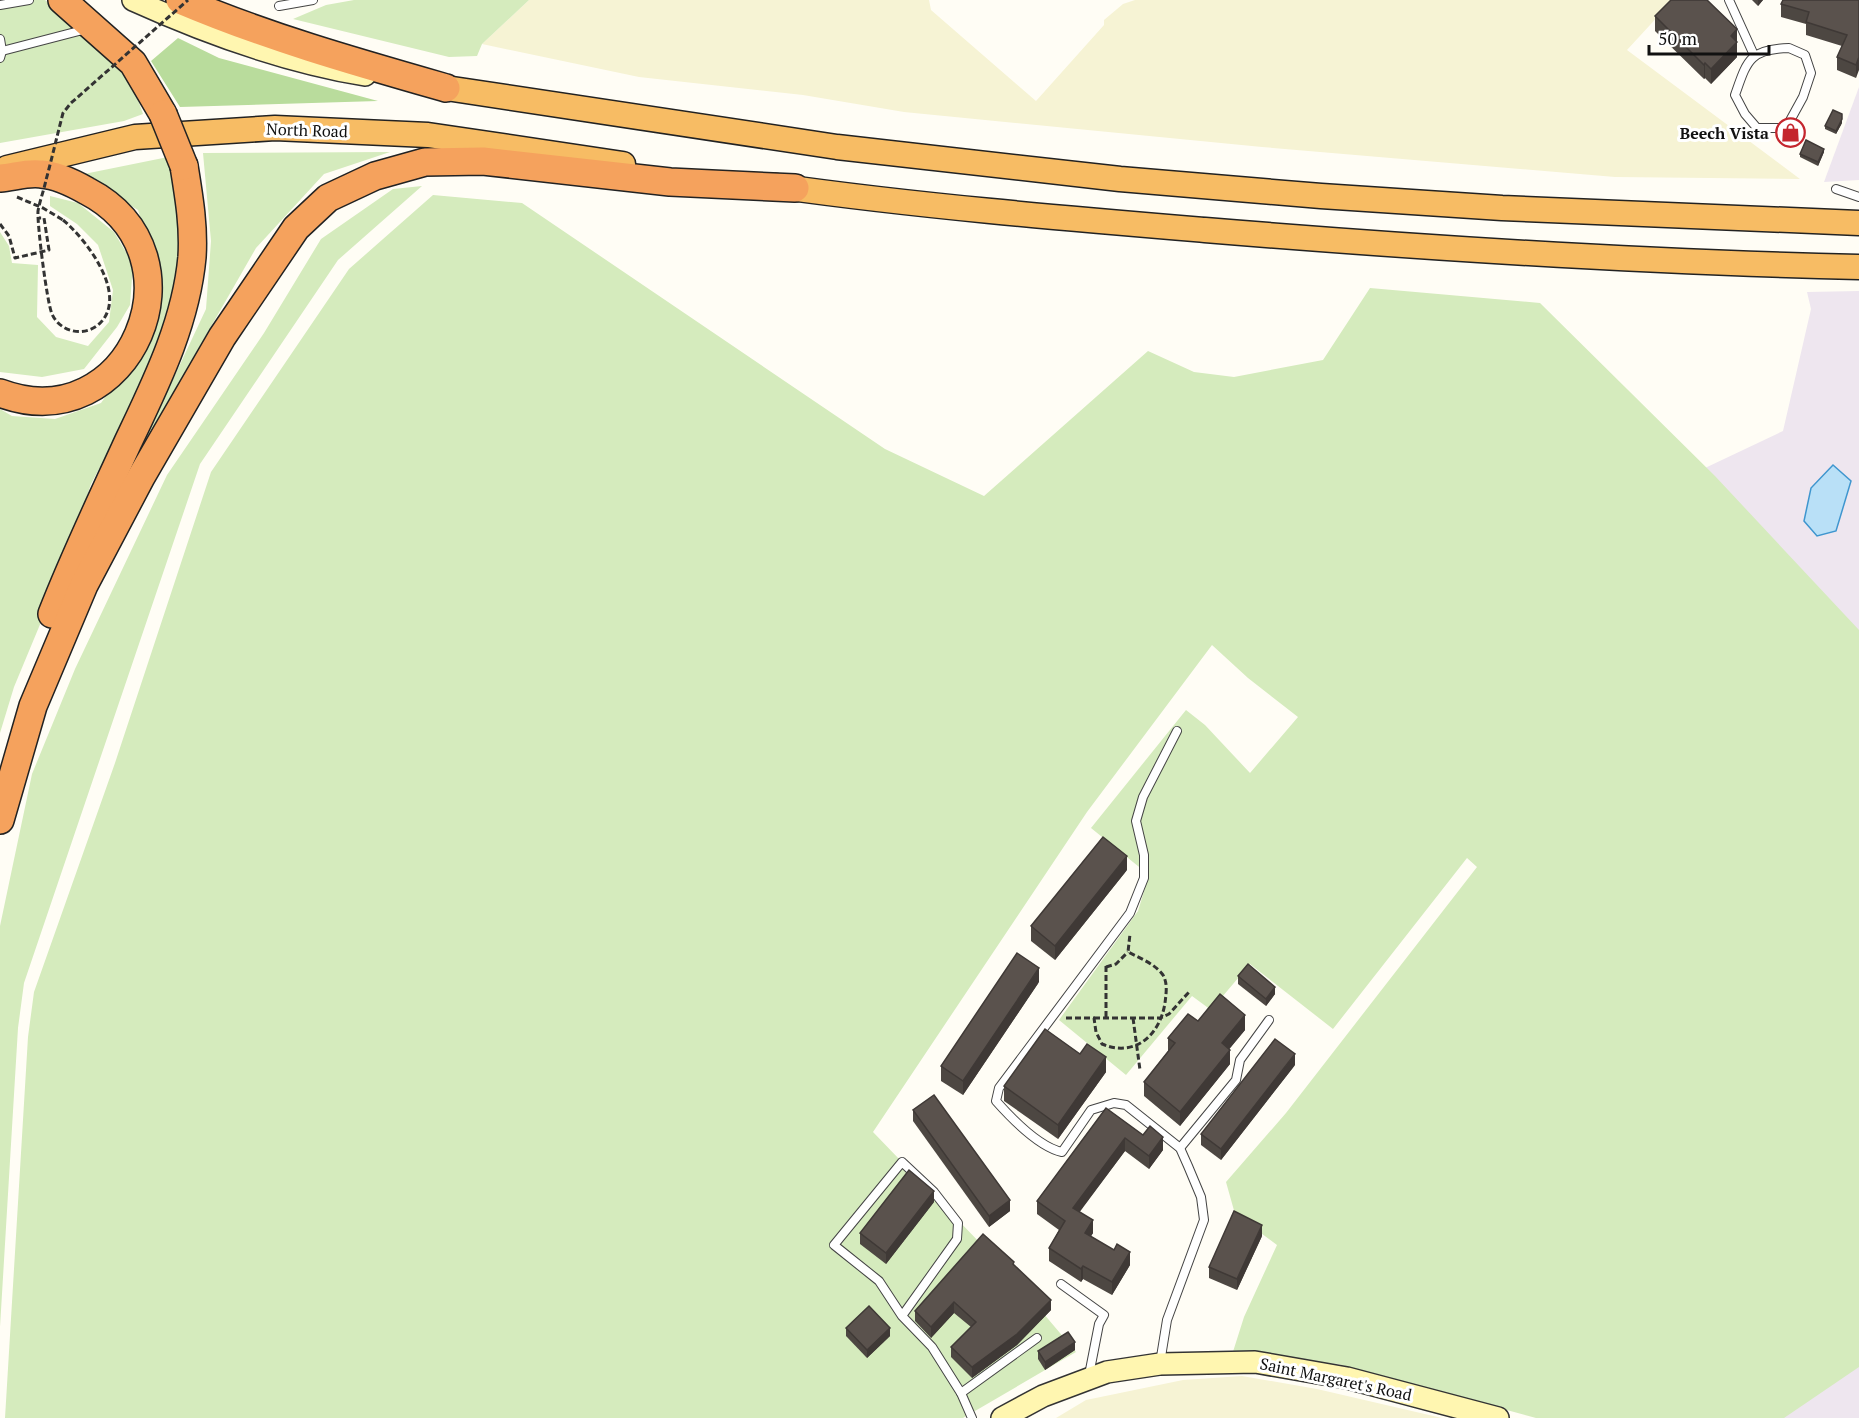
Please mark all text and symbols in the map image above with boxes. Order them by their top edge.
scale bar [1649,18,1769,56]
text: 50 m [1658,26,1698,50]
shop icon: Beech Vista [1774,117,1806,149]
street label: North Road [266,118,348,142]
place label: Beech Vista [1680,122,1769,144]
street label: Saint Margaret's Road [1258,1352,1414,1406]

